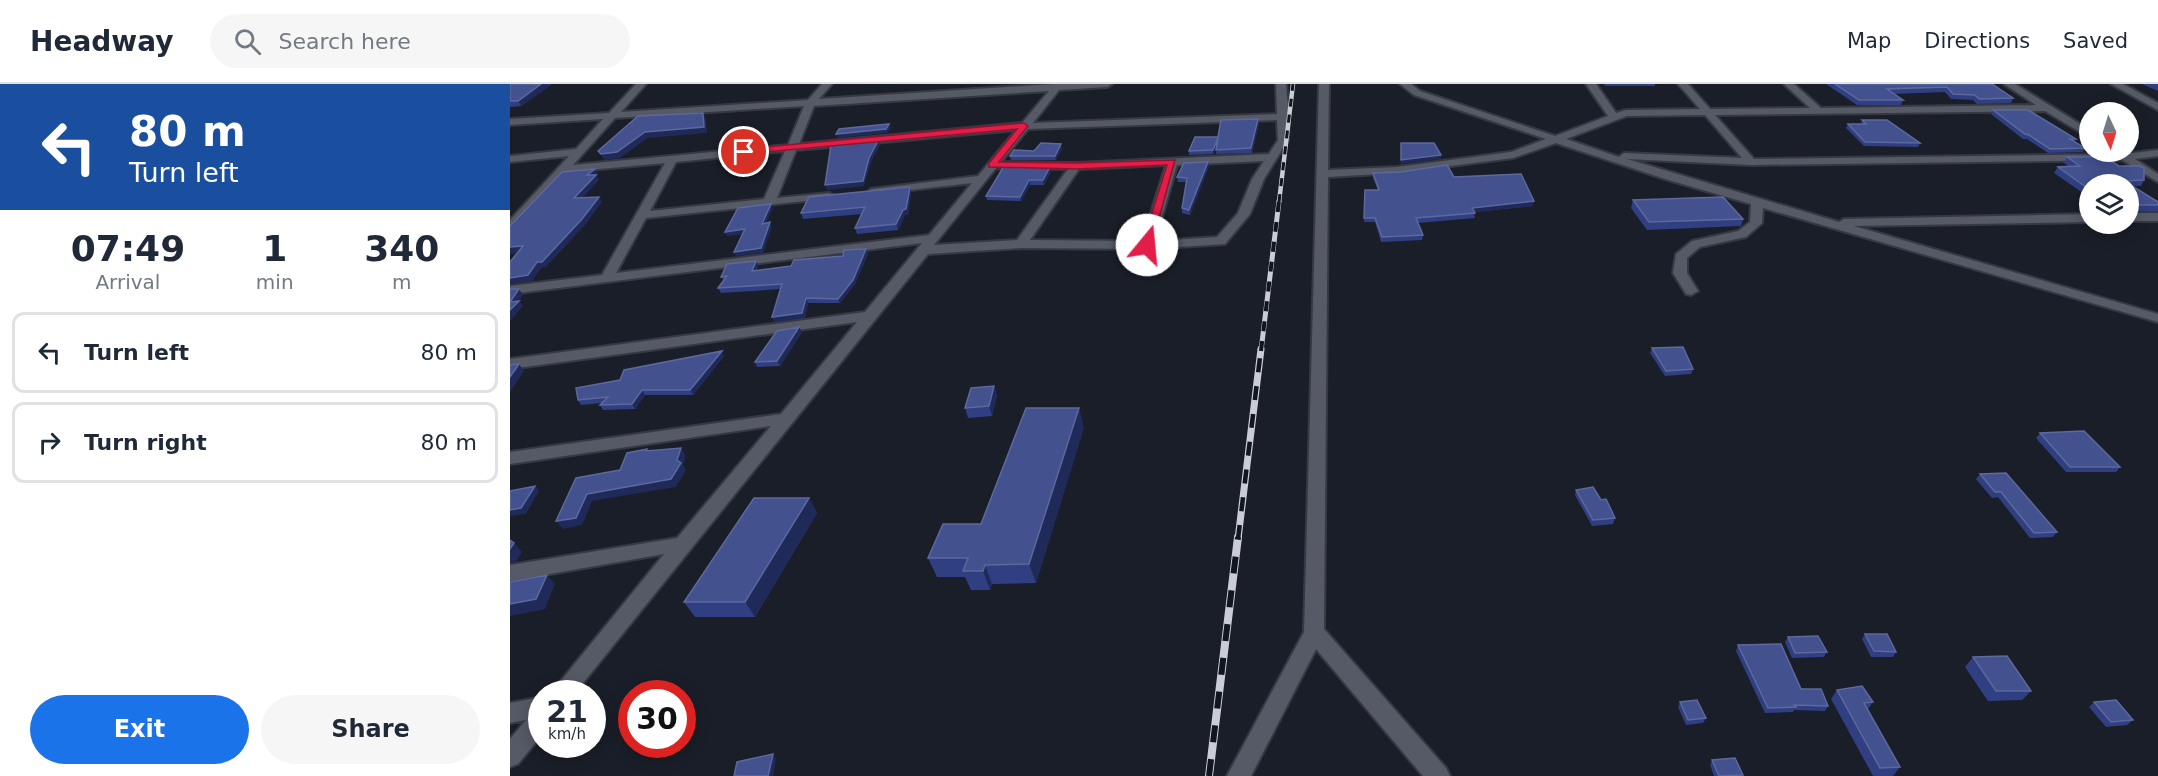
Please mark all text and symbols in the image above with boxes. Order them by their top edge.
search box [210,14,630,68]
text: Headway [30,25,174,58]
icon: search [231,25,264,58]
text: Search here [279,29,411,54]
text: Map [1847,29,1891,53]
text: Directions [1924,29,2030,53]
text: Saved [2063,29,2128,53]
north arrow [2079,102,2139,162]
map controls [2079,102,2139,234]
text: 80 m [129,107,246,156]
icon: left [30,108,108,186]
pin [718,126,769,177]
icon: arrive [727,135,760,168]
text: Turn left [129,157,239,188]
button: layers [2079,174,2139,234]
position arrow [1115,213,1179,277]
text: 07:49 [71,228,185,269]
text: 1 [262,228,287,269]
text: 340 [364,228,439,269]
text: Arrival [95,270,160,294]
text: min [256,270,294,294]
text: m [392,270,412,294]
icon: left [33,336,66,369]
text: Turn left [84,340,189,365]
text: 80 m [421,340,477,365]
icon: right [33,426,66,459]
text: Turn right [84,430,207,455]
text: 80 m [421,430,477,455]
speed limit sign: 30 [618,680,696,758]
text: 21 [546,694,588,729]
button: Exit [30,695,249,764]
button: Share [261,695,480,764]
text: km/h [548,725,586,743]

